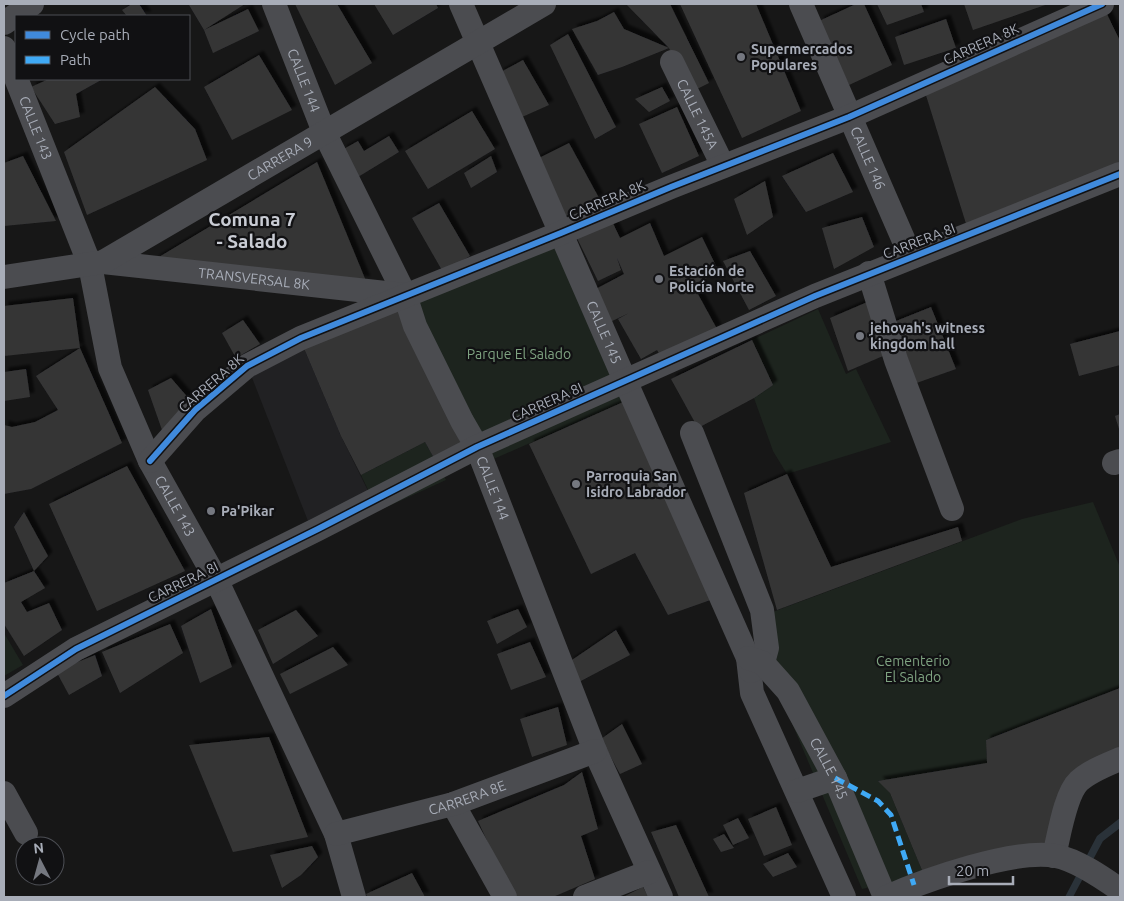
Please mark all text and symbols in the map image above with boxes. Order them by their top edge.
legend [15,15,190,80]
street label: CARRERA 8K [941,20,1022,68]
text: Cycle path [60,26,130,43]
place label: Supermercados Populares [751,41,853,73]
street label: CALLE 144 [284,46,324,115]
text: Path [60,51,91,68]
marker: Supermercados Populares [735,51,747,63]
street label: CALLE 145A [674,76,721,152]
street label: CALLE 143 [16,94,55,162]
street label: CALLE 146 [847,124,889,192]
street label: CARRERA 9 [244,133,315,184]
street label: CARRERA 8K [567,177,648,223]
district label: Comuna 7 - Salado [208,208,296,252]
street label: CARRERA 8I [881,220,957,262]
place label: Estación de Policía Norte [669,263,754,295]
street label: TRANSVERSAL 8K [197,265,311,293]
marker: Estación de Policía Norte [653,273,665,285]
street label: CALLE 145 [583,298,625,366]
place label: jehovah's witness kingdom hall [869,320,985,352]
marker: jehovah's witness kingdom hall [854,330,866,342]
park label: Parque El Salado [467,346,571,362]
street label: CARRERA 8K [175,350,247,416]
street label: CARRERA 8I [509,379,585,425]
street label: CALLE 144 [473,454,513,522]
place label: Parroquia San Isidro Labrador [586,468,686,500]
street label: CALLE 143 [152,473,198,539]
marker: Parroquia San Isidro Labrador [570,478,582,490]
place label: Pa'Pikar [221,503,275,519]
marker: Pa'Pikar [205,505,217,517]
street label: CARRERA 8I [145,558,221,606]
park label: Cementerio El Salado [876,653,950,685]
street label: CALLE 145 [807,735,851,802]
street label: CARRERA 8E [427,777,508,818]
north arrow [15,836,65,886]
text: N [33,840,45,857]
scale bar [949,854,1013,886]
text: 20 m [956,862,989,879]

